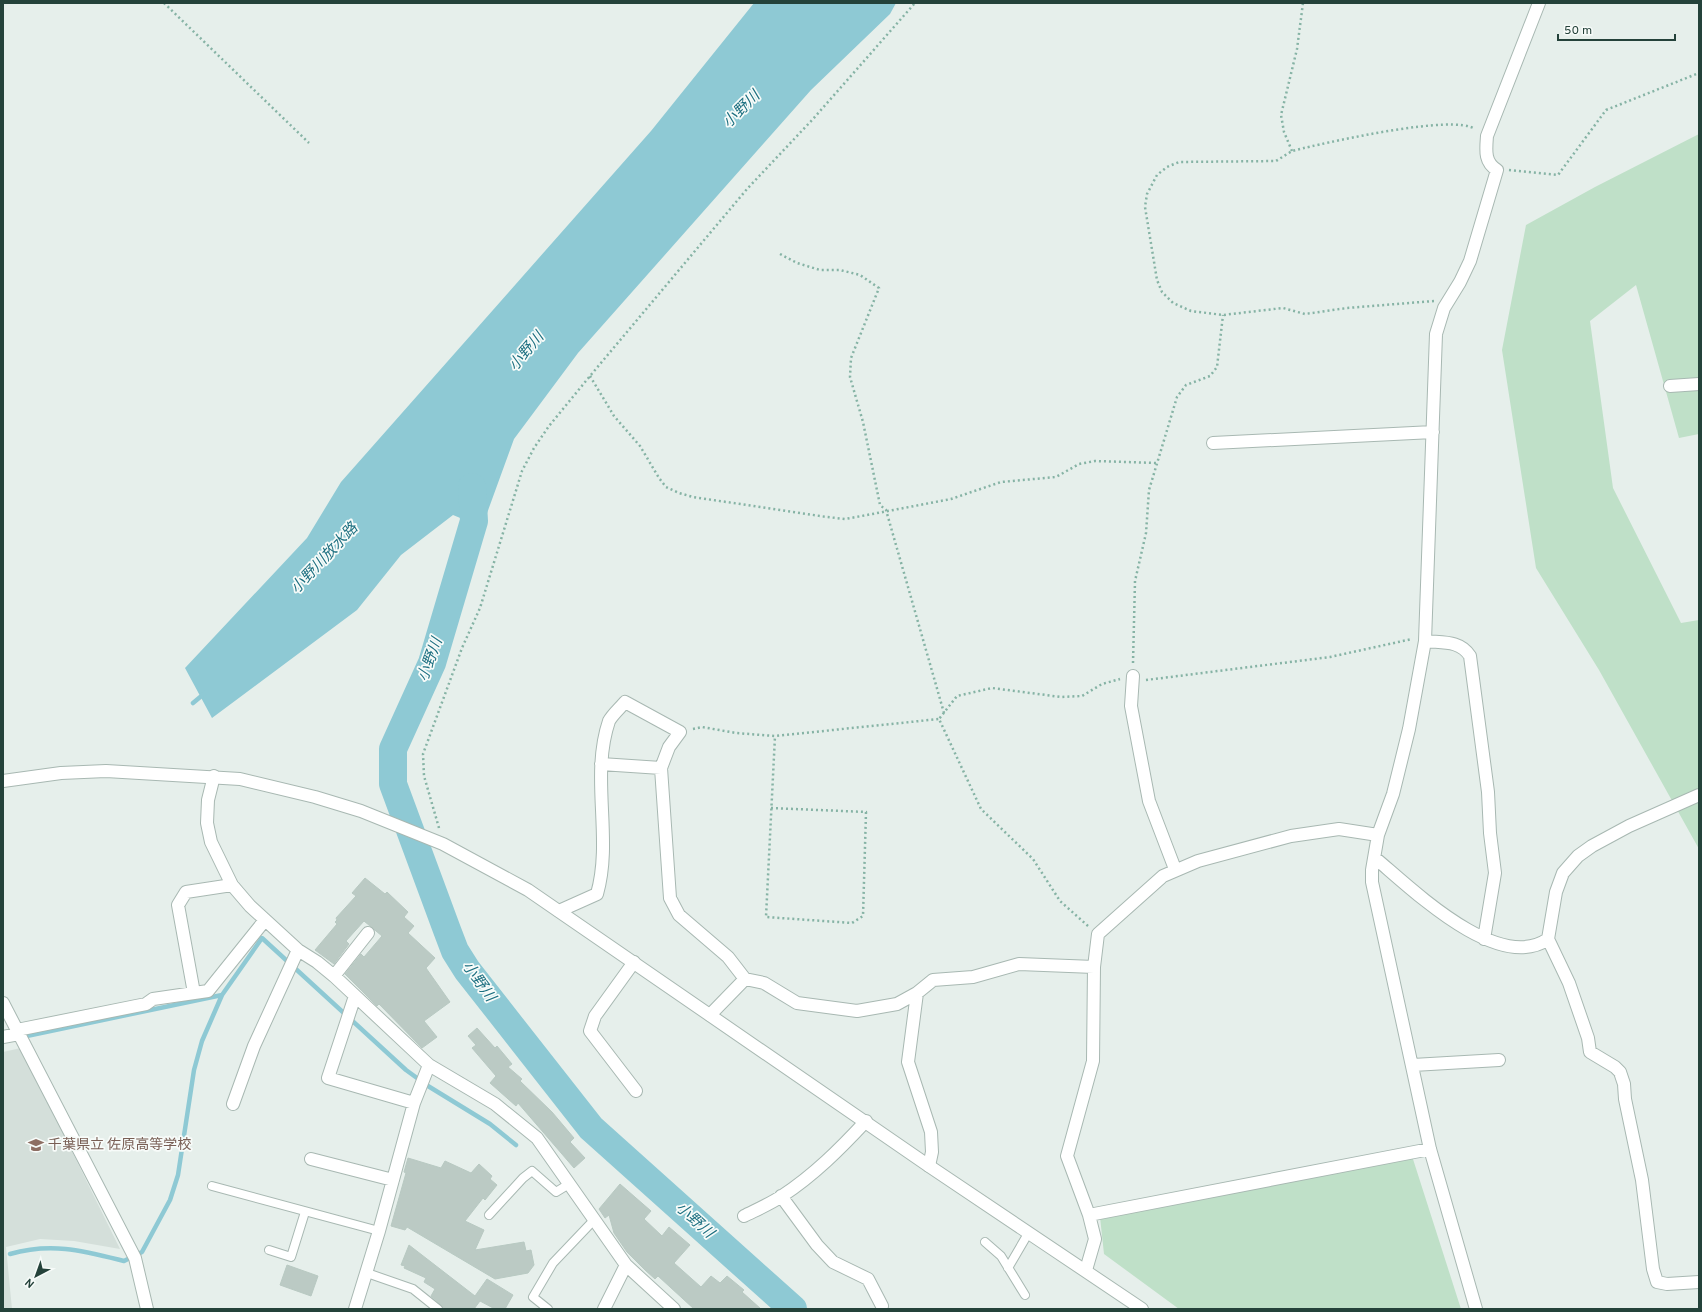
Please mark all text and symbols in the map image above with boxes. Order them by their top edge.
scale bar [1558,16,1675,42]
text: 50 m [1564,23,1592,39]
water label: 小野川 [719,86,766,133]
water label: 小野川 [505,327,550,375]
water label: 小野川放水路 [287,518,364,598]
water label: 小野川 [414,634,448,684]
water label: 小野川 [457,958,500,1007]
school or university icon: 千葉県立 佐原高等学校 [27,1136,45,1154]
place label: 千葉県立 佐原高等学校 [48,1136,191,1154]
water label: 小野川 [671,1199,719,1244]
north arrow [16,1256,56,1296]
text: N [23,1275,38,1291]

